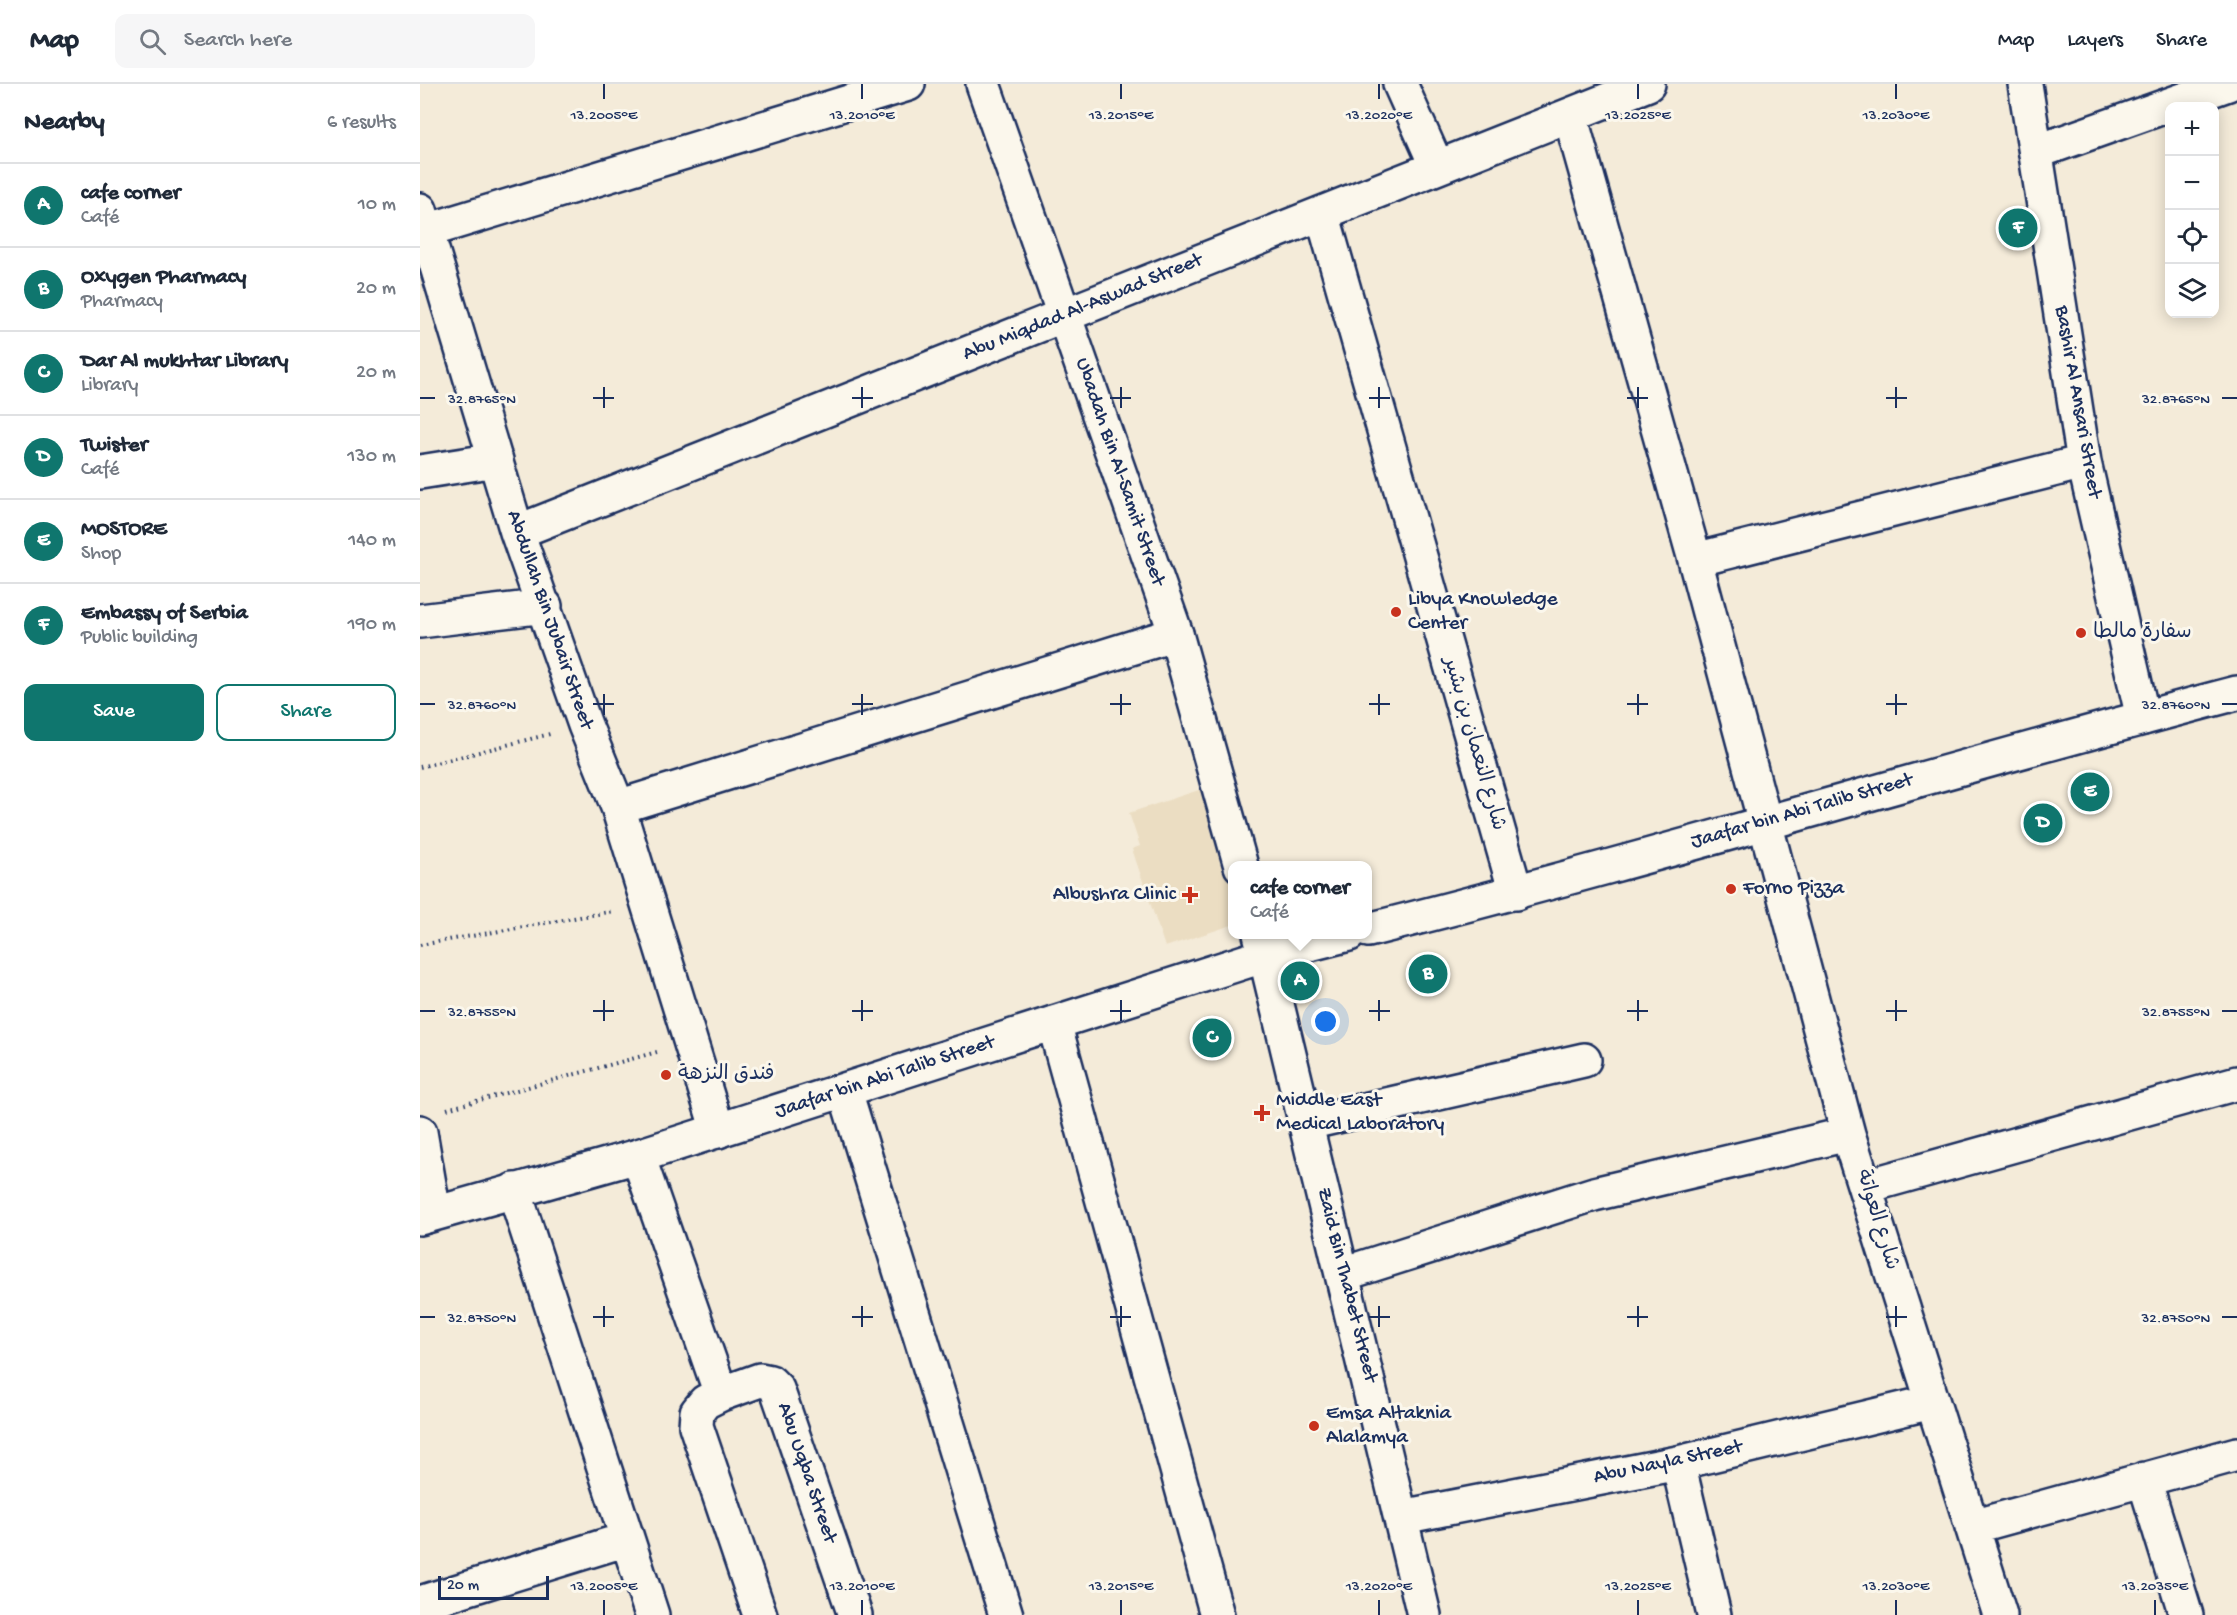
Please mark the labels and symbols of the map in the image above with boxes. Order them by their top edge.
text: 13.2005°E [570,107,638,125]
text: 13.2010°E [828,107,895,125]
text: 13.2015°E [1088,107,1154,125]
text: 13.2020°E [1345,107,1413,125]
text: 13.2025°E [1604,107,1672,125]
text: 13.2030°E [1862,107,1930,125]
pin: F [1998,206,2038,250]
street label: Abu Miqdad Al-Aswad Street [960,248,1209,368]
street label: Bashir Al Ansari Street [2048,303,2107,503]
street label: Ubadah Bin Al-Samit Street [1068,355,1171,592]
text: 32.8765°N [447,391,516,409]
text: 32.8765°N [2141,391,2210,409]
street label: Abdullah Bin Jubair Street [500,507,599,735]
place label: Libya Knowledge Center [1408,588,1559,637]
marker: Libya Knowledge Center [1389,605,1403,619]
place label: سفارة مالطا [2093,621,2192,646]
marker: سفارة مالطا [2074,626,2088,640]
street label: شارع النعمان بن بشير [1436,652,1510,834]
text: 32.8760°N [447,697,516,715]
text: 32.8760°N [2141,697,2210,715]
street label: Jaafar bin Abi Talib Street [1688,768,1918,856]
pin: E [2070,770,2110,814]
pin: D [2024,800,2062,846]
place label: Forno Pizza [1742,877,1846,902]
marker: Forno Pizza [1724,882,1738,896]
place label: Albushra Clinic [1053,883,1177,908]
marker: Albushra Clinic [1181,886,1199,904]
pin: B [1408,952,1448,996]
pin: A [1280,958,1320,1004]
text: 32.8755°N [447,1004,516,1022]
text: 32.8755°N [2141,1004,2210,1022]
your location [1311,1007,1340,1036]
pin: C [1192,1016,1232,1060]
street label: Jaafar bin Abi Talib Street [772,1030,1000,1125]
place label: فندق النزهة [678,1063,775,1088]
marker: فندق النزهة [659,1068,673,1082]
place label: Middle East Medical Laboratory [1276,1089,1444,1138]
marker: Middle East Medical Laboratory [1253,1104,1271,1122]
street label: شارع العواتة [1849,1166,1903,1274]
street label: Zaid Bin Thabet Street [1310,1185,1383,1387]
text: 32.8750°N [447,1310,517,1328]
text: 32.8750°N [2141,1310,2211,1328]
street label: Abu Uqba Street [770,1400,842,1549]
place label: Emsa Altaknia Alalamya [1326,1402,1452,1451]
marker: Emsa Altaknia Alalamya [1307,1419,1321,1433]
street label: Abu Nayla Street [1591,1435,1747,1491]
scale bar [438,1573,549,1600]
text: 13.2005°E [570,1578,638,1596]
text: 13.2010°E [828,1578,895,1596]
text: 13.2015°E [1088,1578,1154,1596]
text: 13.2020°E [1345,1578,1413,1596]
text: 13.2025°E [1604,1578,1672,1596]
text: 13.2030°E [1862,1578,1930,1596]
text: 13.2035°E [2121,1578,2189,1596]

